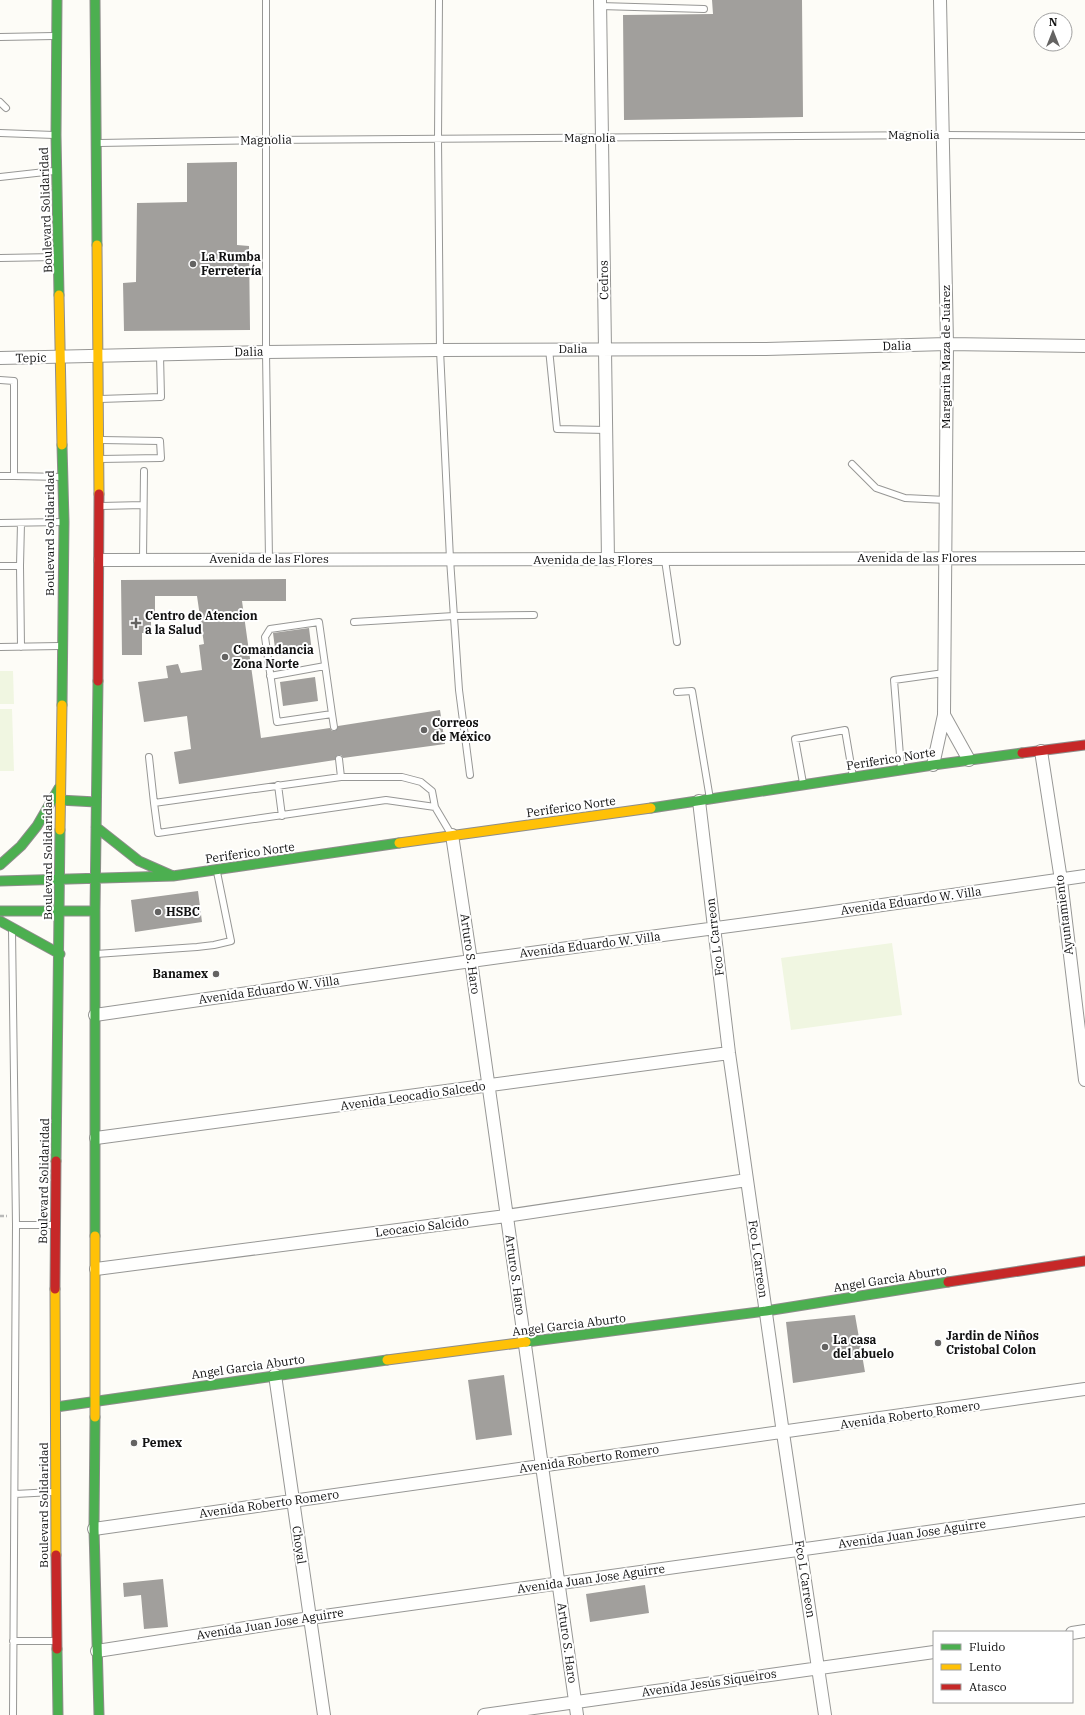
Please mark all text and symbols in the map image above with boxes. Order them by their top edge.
north arrow [1033,12,1073,52]
text: N [1049,15,1058,29]
street label: Magnolia [888,127,940,142]
street label: Magnolia [564,130,616,145]
street label: Magnolia [240,132,292,147]
street label: Boulevard Solidaridad [36,147,55,273]
place label: La Rumba Ferretería [201,249,262,278]
marker: La Rumba Ferretería [188,259,198,269]
street label: Cedros [596,260,611,300]
street label: Margarita Maza de Juárez [938,285,953,429]
street label: Dalia [882,338,912,353]
street label: Dalia [559,341,588,356]
street label: Dalia [234,344,264,359]
street label: Tepic [15,350,47,365]
street label: Boulevard Solidaridad [42,470,57,596]
street label: Avenida de las Flores [857,550,977,565]
street label: Avenida de las Flores [209,551,329,566]
street label: Avenida de las Flores [533,552,653,567]
place label: Centro de Atencion a la Salud [145,608,258,637]
marker: Centro de Atencion a la Salud [130,617,142,629]
place label: Comandancia Zona Norte [233,642,314,671]
marker: Comandancia Zona Norte [220,652,230,662]
place label: Correos de México [432,715,491,744]
marker: Correos de México [419,725,429,735]
street label: Periferico Norte [845,744,937,773]
street label: Periferico Norte [525,793,617,820]
street label: Boulevard Solidaridad [40,794,55,920]
street label: Periferico Norte [204,839,296,866]
street label: Ayuntamiento [1051,874,1076,956]
street label: Avenida Eduardo W. Villa [840,883,983,918]
street label: Fco L Carreon [702,897,727,977]
place label: HSBC [166,904,200,919]
marker: HSBC [153,907,163,917]
street label: Arturo S. Haro [457,913,484,995]
street label: Avenida Eduardo W. Villa [519,928,662,961]
place label: Banamex [153,966,208,981]
marker: Banamex [211,969,221,979]
street label: Avenida Eduardo W. Villa [198,972,341,1007]
street label: Avenida Leocadio Salcedo [339,1078,487,1113]
street label: Boulevard Solidaridad [35,1118,52,1244]
street label: Leocacio Salcido [374,1213,470,1240]
street label: Fco L Carreon [746,1219,771,1299]
street label: Arturo S. Haro [502,1234,529,1316]
street label: Angel Garcia Aburto [832,1262,948,1295]
street label: Angel Garcia Aburto [511,1310,627,1339]
place label: Jardin de Niños Cristobal Colon [946,1328,1039,1357]
place label: La casa del abuelo [833,1332,894,1361]
marker: Jardin de Niños Cristobal Colon [933,1338,943,1348]
marker: La casa del abuelo [820,1342,830,1352]
street label: Angel Garcia Aburto [190,1351,306,1382]
street label: Avenida Roberto Romero [839,1397,981,1432]
place label: Pemex [142,1435,182,1450]
marker: Pemex [129,1438,139,1448]
street label: Avenida Roberto Romero [518,1441,660,1476]
street label: Boulevard Solidaridad [36,1442,51,1568]
street label: Avenida Roberto Romero [198,1486,340,1521]
street label: Avenida Juan Jose Aguirre [837,1516,987,1551]
street label: Choyal [289,1525,310,1565]
street label: Fco L Carreon [792,1539,819,1619]
street label: Avenida Juan Jose Aguirre [516,1561,666,1596]
street label: Arturo S. Haro [554,1602,581,1684]
street label: Avenida Juan Jose Aguirre [195,1604,345,1643]
legend [933,1631,1073,1703]
text: Fluido [969,1639,1006,1654]
text: Lento [969,1659,1001,1674]
street label: Avenida Jesús Siqueiros [641,1666,777,1699]
text: Atasco [969,1679,1007,1694]

